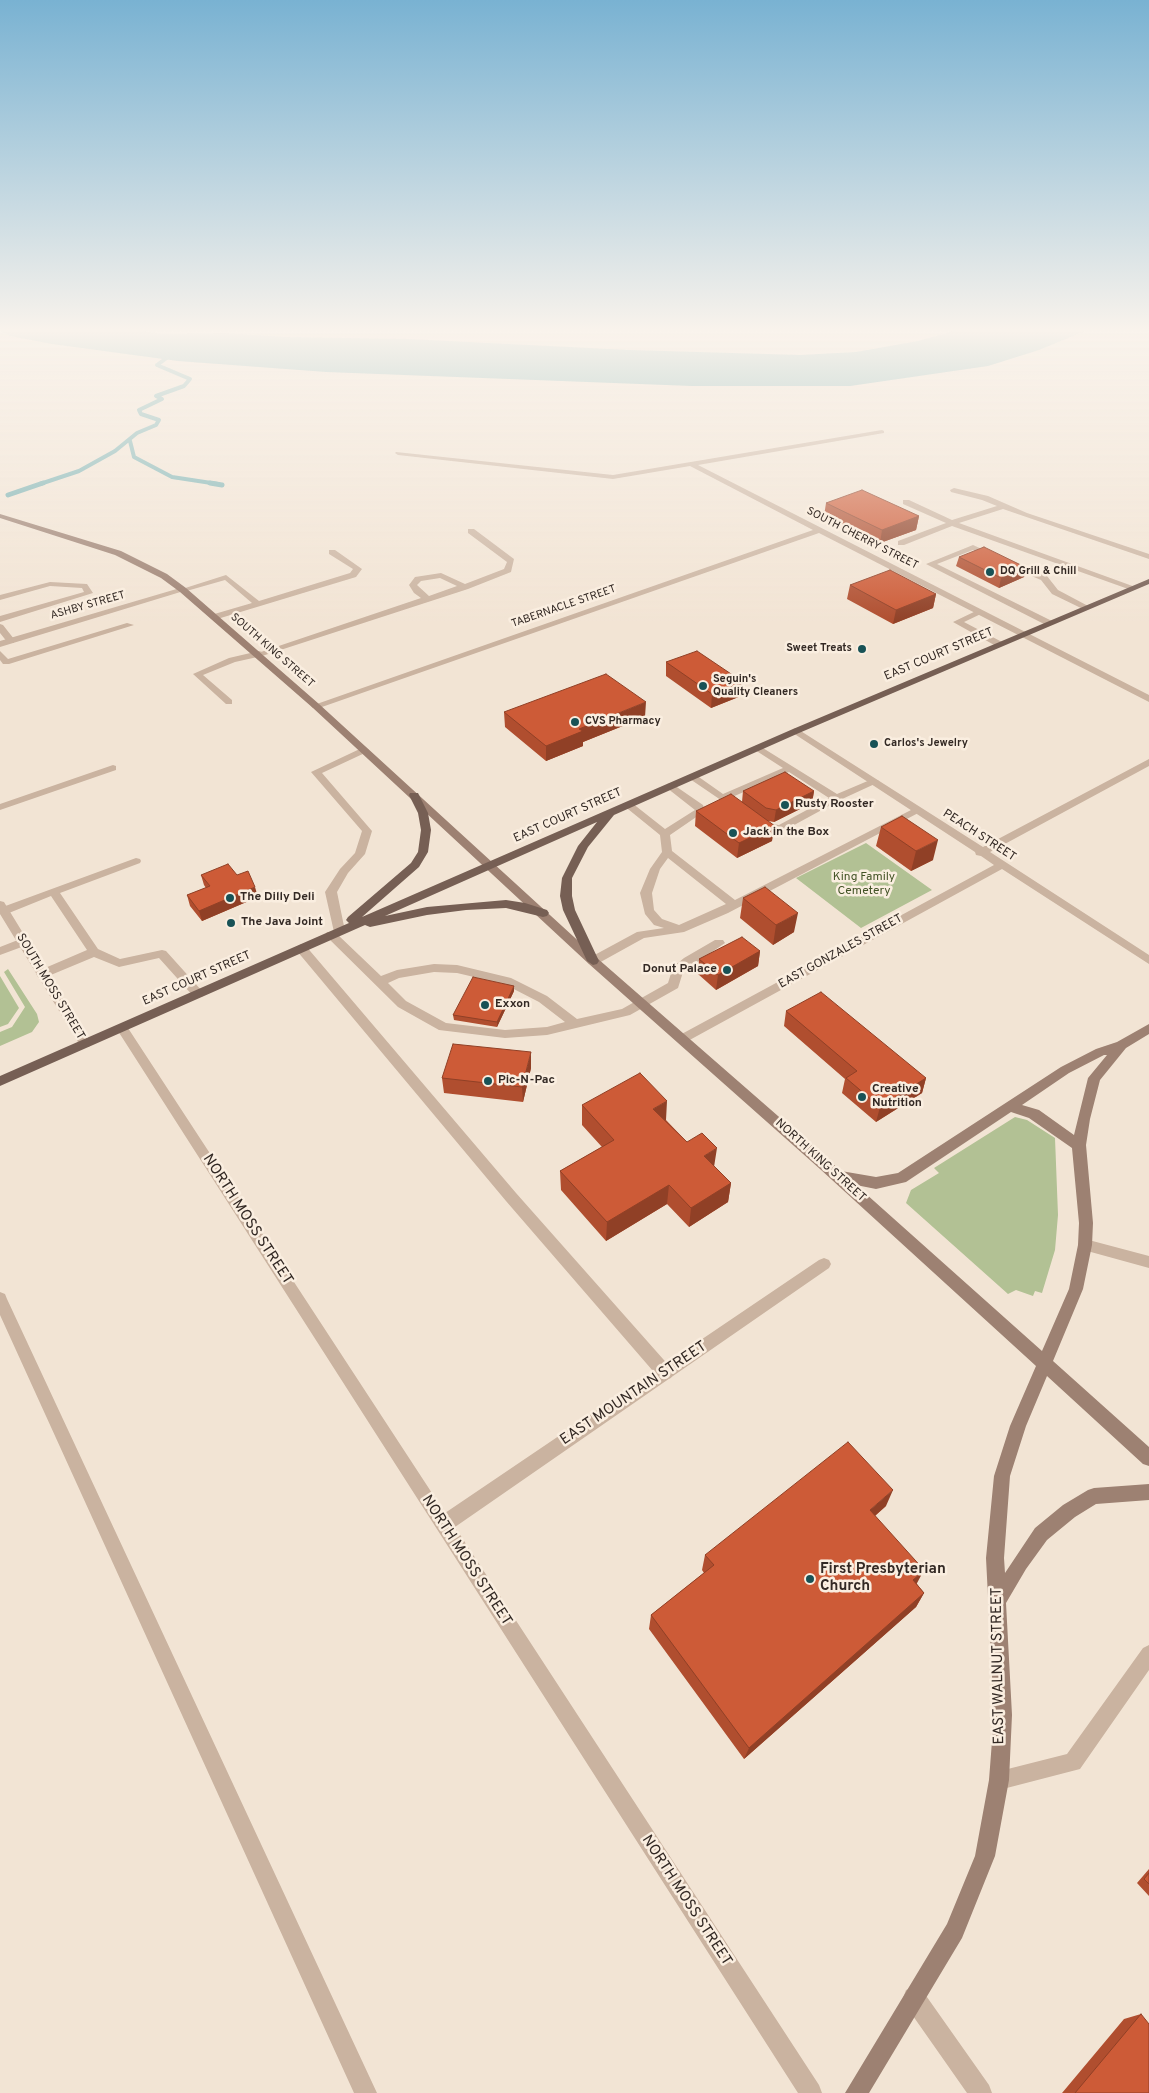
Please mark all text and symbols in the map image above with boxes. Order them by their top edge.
street label: SOUTH CHERRY STREET [804,505,920,573]
place label: DQ Grill & Chill [1000,565,1076,579]
marker: DQ Grill & Chill [984,566,996,578]
street label: TABERNACLE STREET [510,583,618,631]
street label: ASHBY STREET [49,589,127,623]
street label: SOUTH KING STREET [227,611,317,691]
street label: EAST COURT STREET [882,625,996,685]
place label: Sweet Treats [786,642,852,656]
marker: Sweet Treats [856,643,868,655]
place label: Seguin's Quality Cleaners [713,673,798,699]
marker: Seguin's Quality Cleaners [697,680,709,692]
place label: CVS Pharmacy [585,715,661,729]
marker: CVS Pharmacy [569,716,581,728]
place label: Carlos's Jewelry [884,737,968,751]
marker: Carlos's Jewelry [868,738,880,750]
street label: EAST COURT STREET [512,786,624,846]
place label: Rusty Rooster [795,798,874,812]
marker: Rusty Rooster [779,799,791,811]
street label: PEACH STREET [940,807,1018,865]
place label: Jack in the Box [743,826,829,840]
marker: Jack in the Box [727,827,739,839]
park label: King Family Cemetery [833,871,895,899]
place label: The Dilly Deli [240,891,315,905]
marker: The Dilly Deli [224,892,236,904]
street label: EAST GONZALES STREET [776,912,906,992]
place label: The Java Joint [241,916,323,930]
marker: The Java Joint [225,917,237,929]
street label: SOUTH MOSS STREET [13,931,87,1043]
street label: EAST COURT STREET [141,949,253,1009]
place label: Donut Palace [643,963,717,977]
marker: Donut Palace [721,964,733,976]
place label: Exxon [495,998,530,1012]
marker: Exxon [479,999,491,1011]
place label: Pic-N-Pac [498,1074,555,1088]
marker: Pic-N-Pac [482,1075,494,1087]
place label: Creative Nutrition [872,1083,922,1111]
marker: Creative Nutrition [856,1091,868,1103]
street label: NORTH KING STREET [772,1116,868,1206]
street label: NORTH MOSS STREET [198,1151,296,1289]
street label: EAST MOUNTAIN STREET [557,1338,711,1450]
street label: NORTH MOSS STREET [417,1492,515,1630]
place label: First Presbyterian Church [820,1561,946,1596]
marker: First Presbyterian Church [804,1573,816,1585]
street label: EAST WALNUT STREET [989,1587,1009,1745]
street label: NORTH MOSS STREET [637,1832,735,1970]

